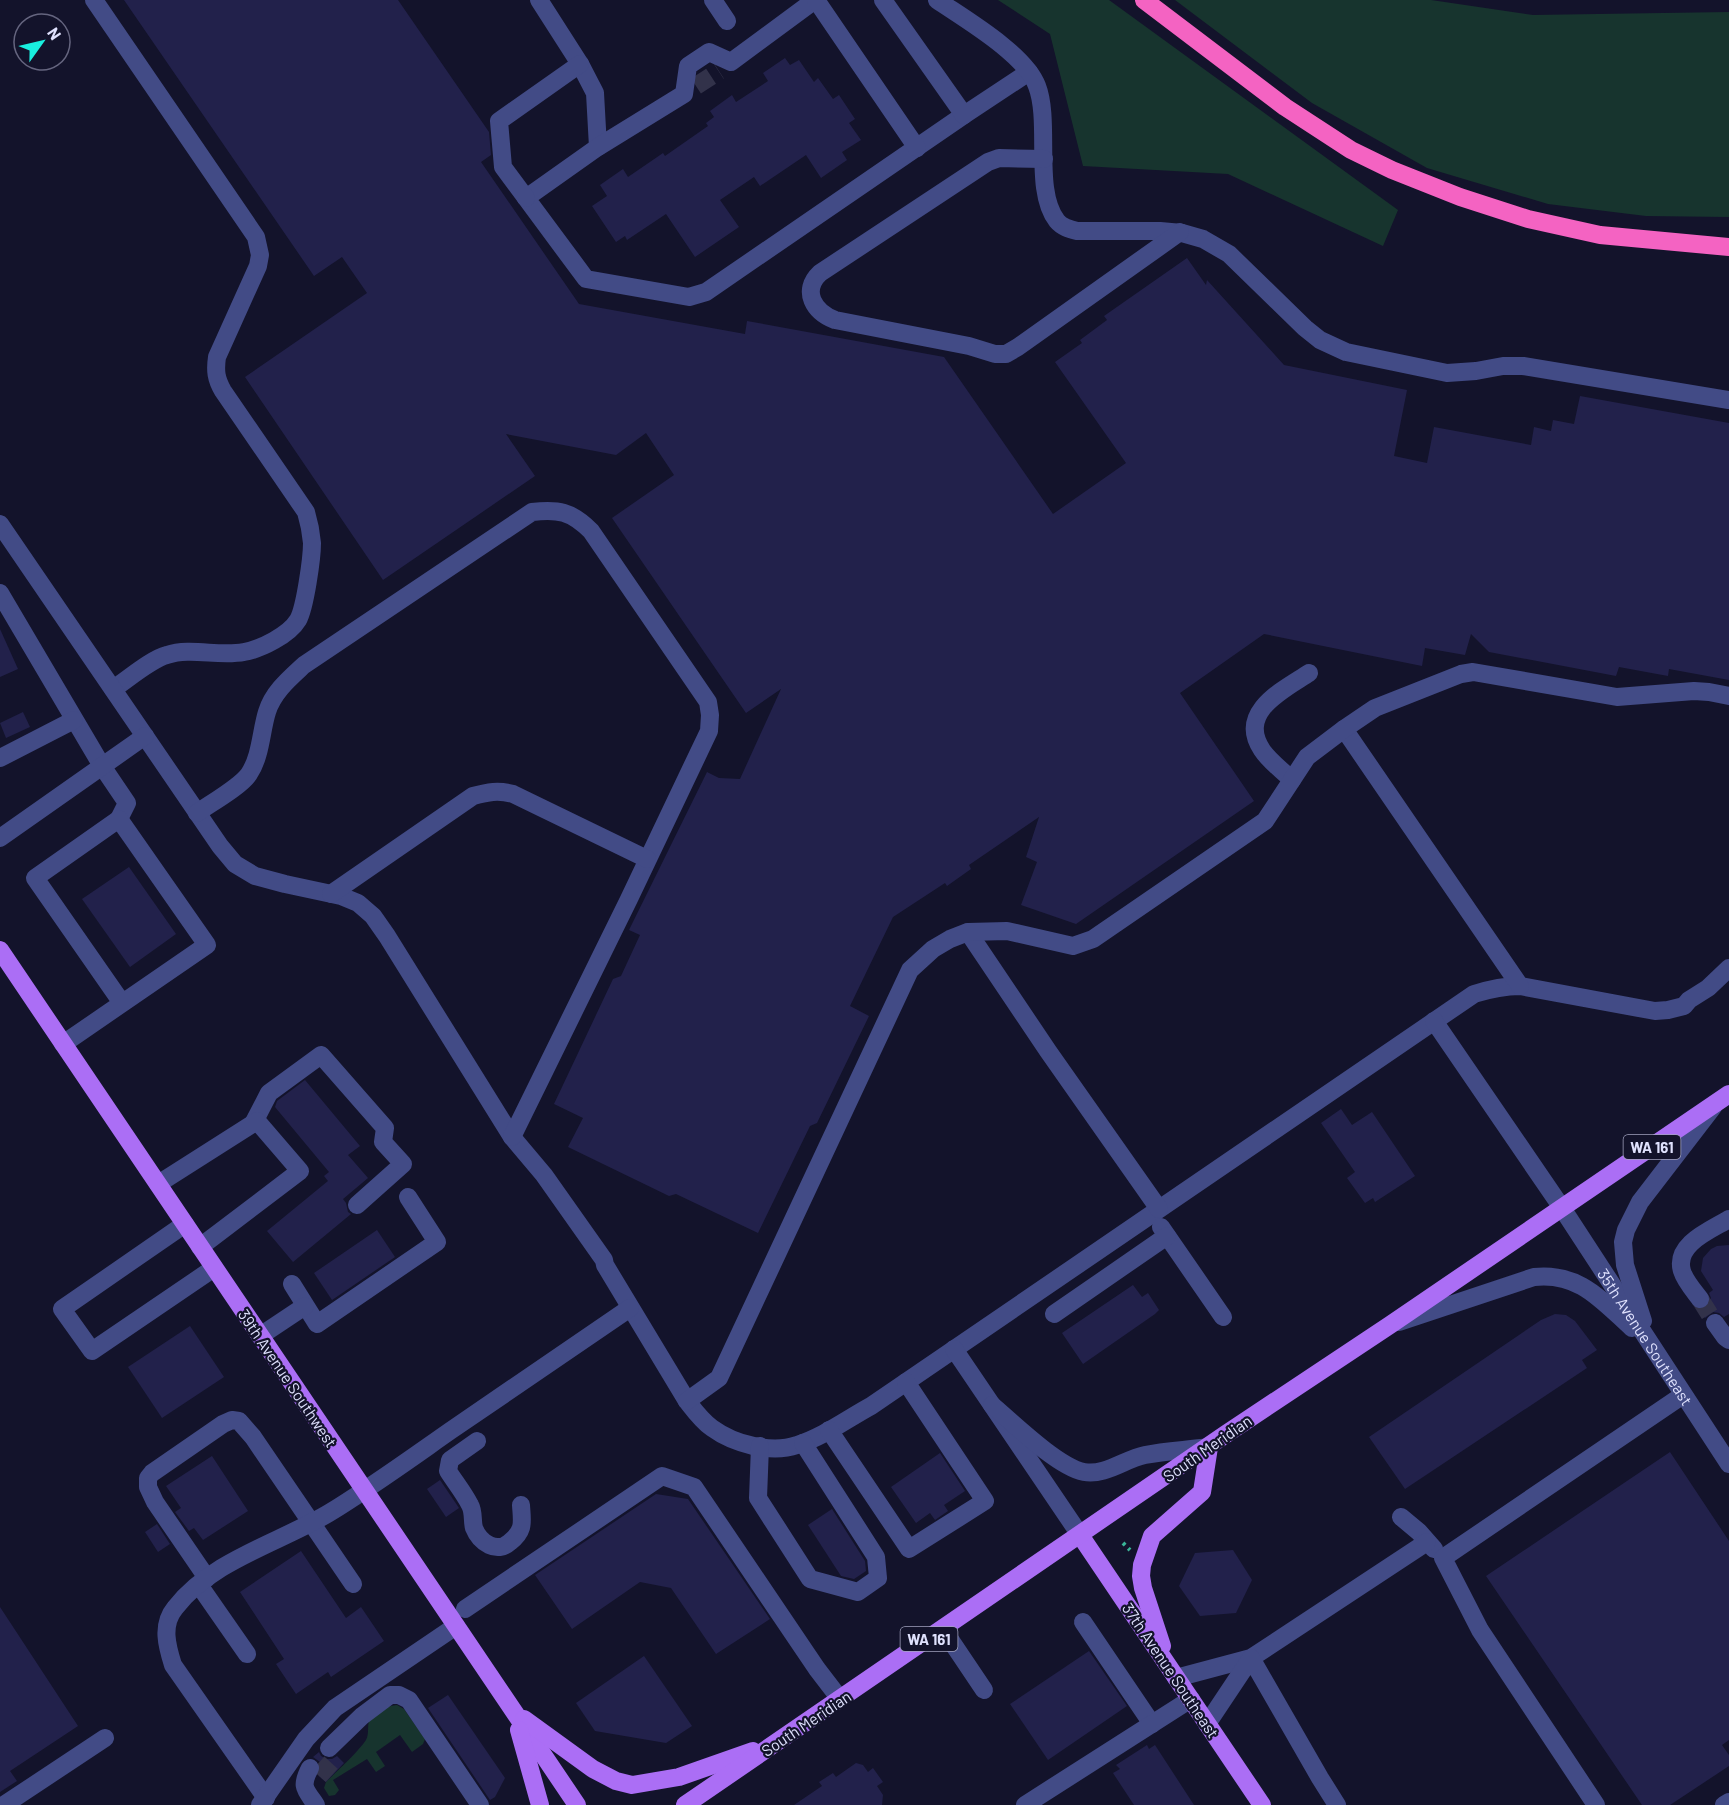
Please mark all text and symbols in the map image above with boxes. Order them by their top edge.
north arrow [12,12,72,72]
text: N [44,24,66,43]
road number: WA 161 [1624,1135,1680,1159]
street label: 35th Avenue Southeast [1594,1265,1697,1408]
street label: 39th Avenue Southwest [235,1305,341,1451]
street label: South Meridian [1159,1410,1255,1486]
street label: 37th Avenue Southeast [1119,1599,1223,1741]
road number: WA 161 [900,1627,958,1651]
street label: South Meridian [758,1686,854,1760]

